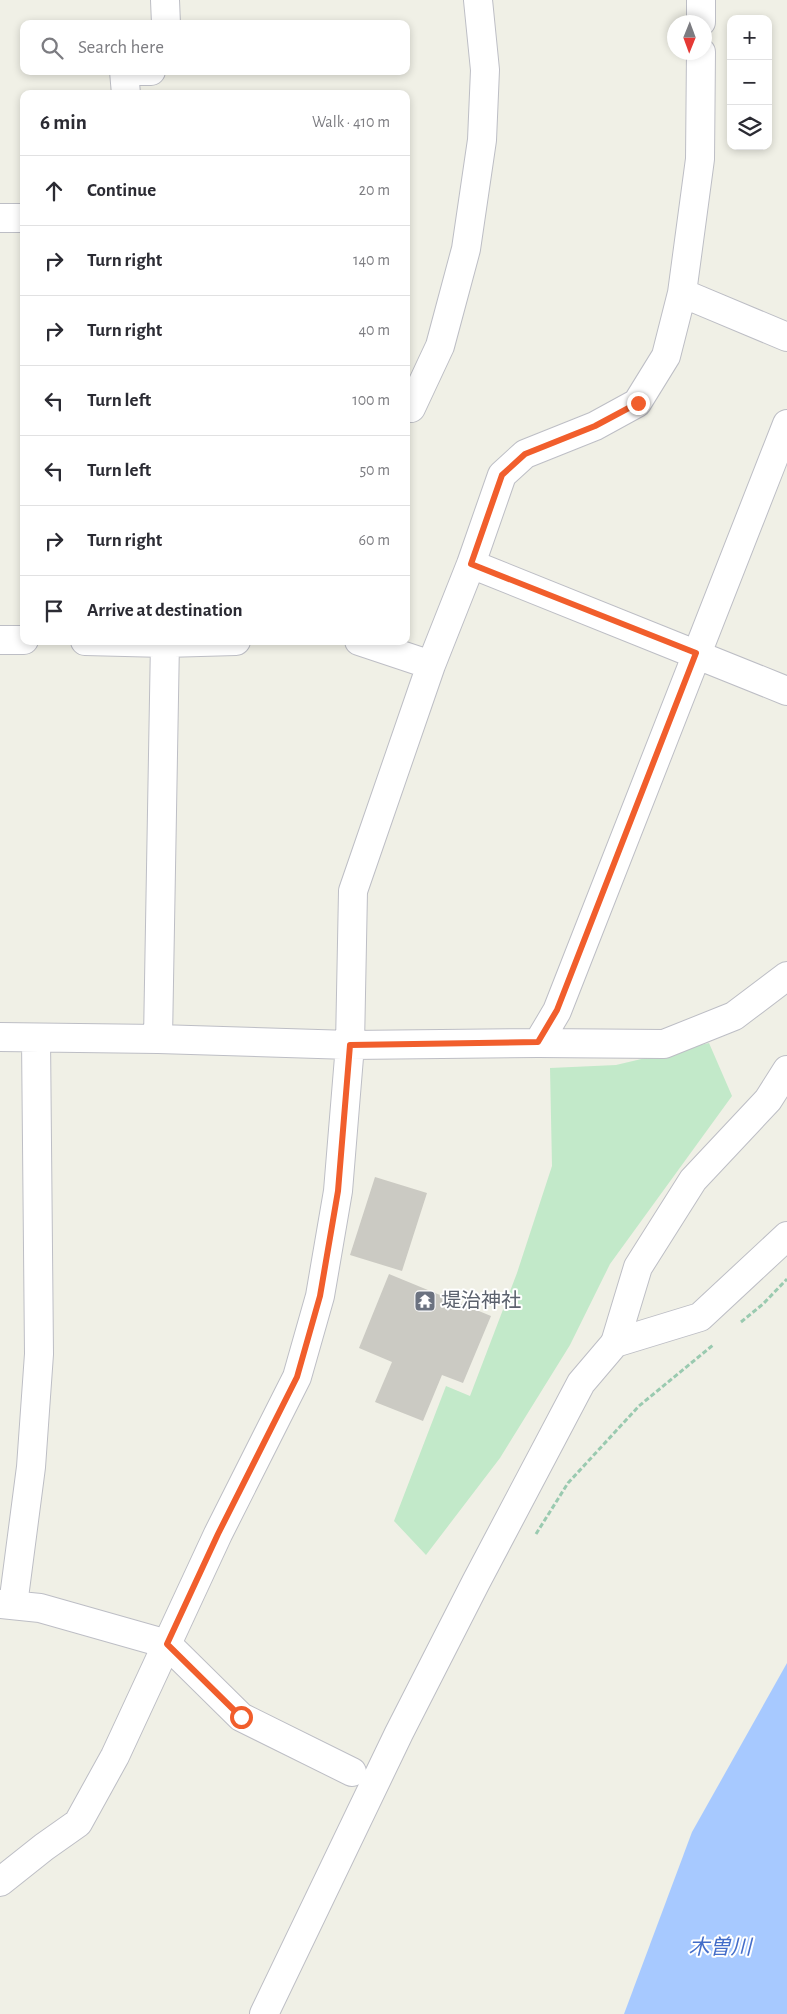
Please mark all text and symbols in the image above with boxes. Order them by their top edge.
north arrow [667,15,712,60]
map controls [727,15,772,150]
button: + [727,15,772,60]
search box [20,20,410,75]
icon: search [38,34,66,62]
text: Search here [78,38,164,57]
button: − [727,60,772,105]
button: layers [727,105,772,150]
text: 6 min [40,112,87,133]
text: Walk · 410 m [312,114,390,130]
icon: ahead [40,177,68,205]
text: Continue [87,181,156,200]
text: 20 m [359,182,390,198]
icon: right [40,247,68,275]
text: Turn right [87,251,162,270]
text: 140 m [353,252,390,268]
icon: right [40,317,68,345]
text: Turn right [87,321,162,340]
text: 40 m [358,322,390,338]
icon: left [40,387,68,415]
text: Turn left [87,391,151,410]
text: 100 m [352,392,390,408]
route end [627,392,650,415]
icon: left [40,457,68,485]
text: Turn left [87,461,151,480]
text: 50 m [359,462,390,478]
icon: right [40,527,68,555]
text: Turn right [87,531,162,550]
text: 60 m [359,532,390,548]
icon: arrive [40,597,68,625]
text: Arrive at destination [87,601,243,620]
temple icon: 堤治神社 [413,1289,437,1313]
place label: 堤治神社 [441,1290,521,1311]
route start [230,1706,253,1729]
water label: 木曽川 [689,1936,753,1958]

